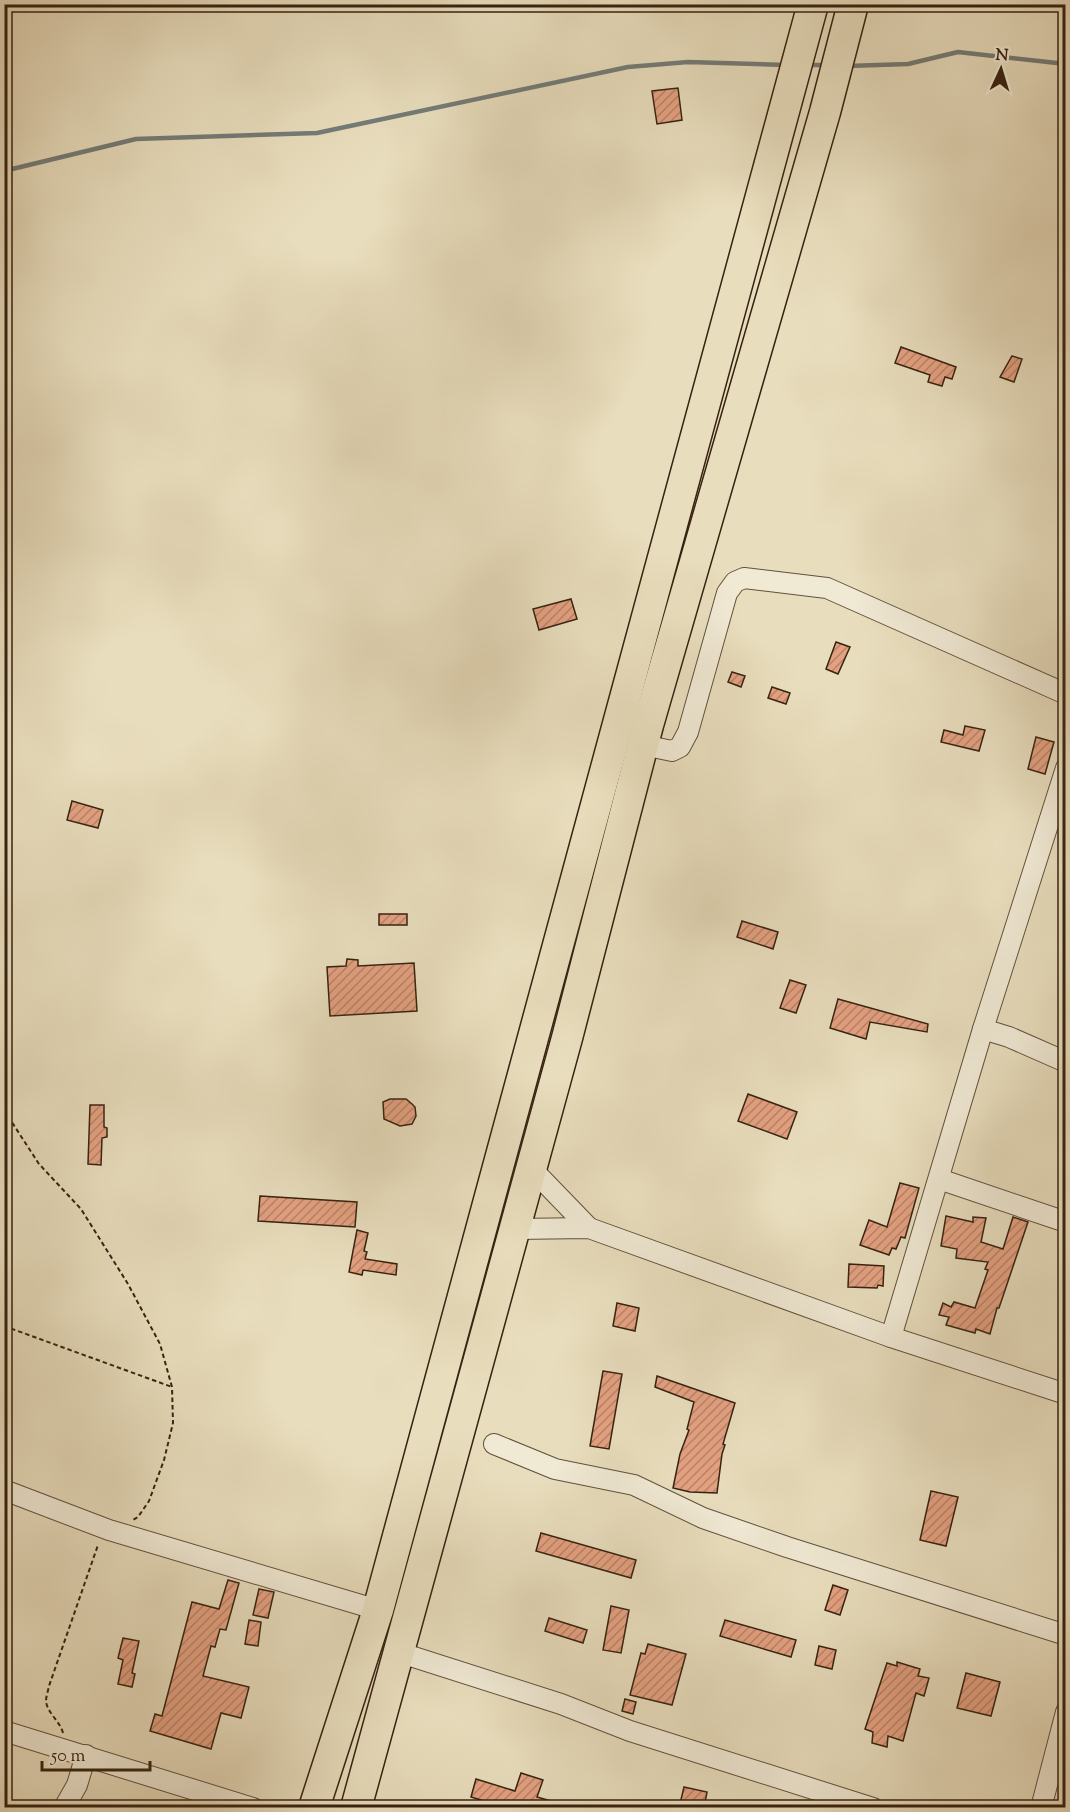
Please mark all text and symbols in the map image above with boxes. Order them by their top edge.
north arrow [971,39,1031,99]
text: N [995,45,1009,68]
scale bar [42,1734,150,1772]
text: 50 m [50,1744,86,1770]

